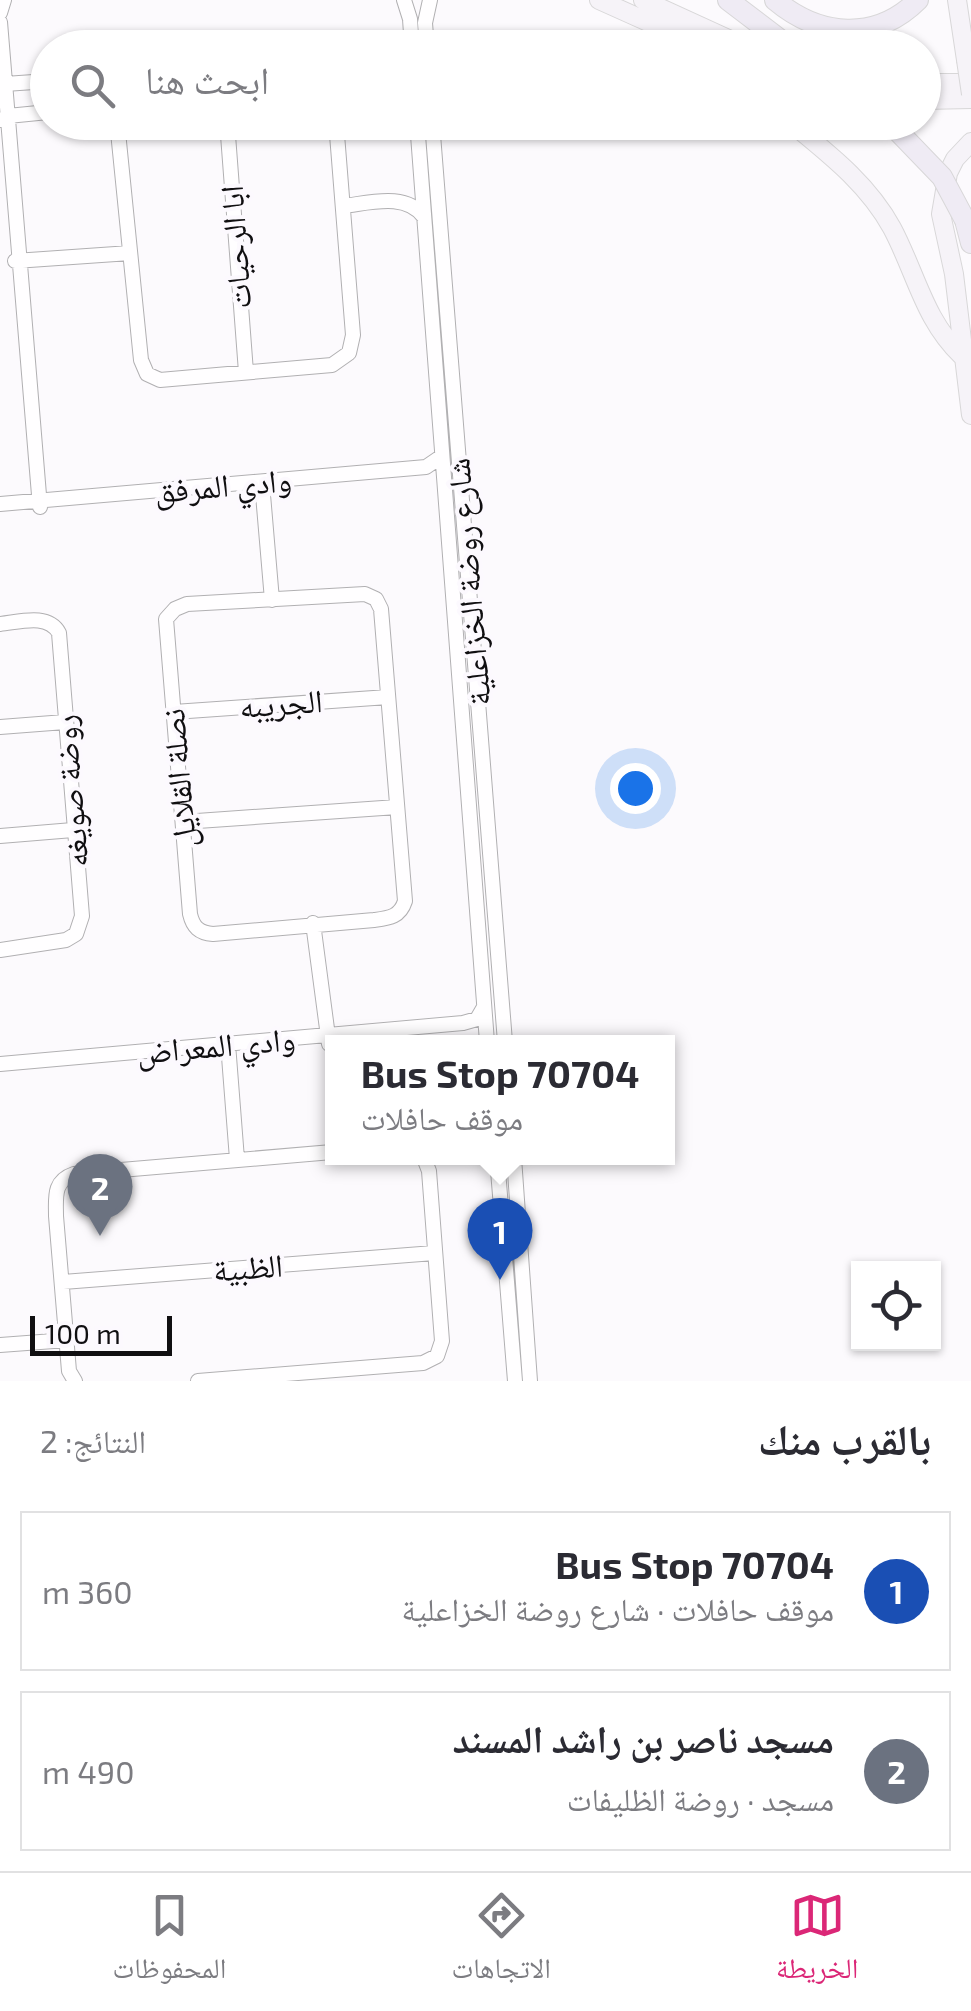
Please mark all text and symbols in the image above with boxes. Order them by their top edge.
search box [30,30,941,140]
text: ابحث هنا [145,56,269,102]
icon: search [65,58,120,113]
street label: ابا الرحيات [211,184,258,310]
street label: شارع روضة الخزاعلية [437,457,500,708]
street label: وادي المرفق [153,459,294,517]
street label: الجريبه [238,680,324,725]
street label: نصلة القلايل [152,707,205,849]
street label: روضة صويغه [43,713,96,869]
your location [610,763,661,814]
street label: وادي المعراض [135,1018,298,1078]
popup [325,1035,675,1165]
text: Bus Stop 70704 [361,1050,639,1096]
text: موقف حافلات [361,1098,523,1136]
pin: 2 [68,1154,132,1236]
pin: 1 [468,1198,532,1280]
street label: الظبية [212,1245,284,1288]
map controls [851,1261,941,1351]
button: locate [851,1261,941,1351]
scale bar [30,1311,172,1356]
text: 100 m [45,1316,121,1350]
text: بالقرب منك [758,1413,931,1463]
text: النتائج: 2 [40,1421,146,1459]
text: Bus Stop 70704 [555,1541,834,1587]
text: 360 m [42,1572,133,1610]
text: 1 [890,1572,903,1610]
text: موقف حافلات · شارع روضة الخزاعلية [401,1589,834,1627]
text: مسجد ناصر بن راشد المسند [453,1715,834,1761]
text: 490 m [42,1752,134,1790]
text: 2 [887,1752,906,1790]
text: مسجد · روضة الظليفات [567,1779,834,1817]
tab: المحفوظات [113,1888,226,1996]
tab: الاتجاهات [452,1888,551,1996]
tab: الخريطة [776,1888,858,1996]

